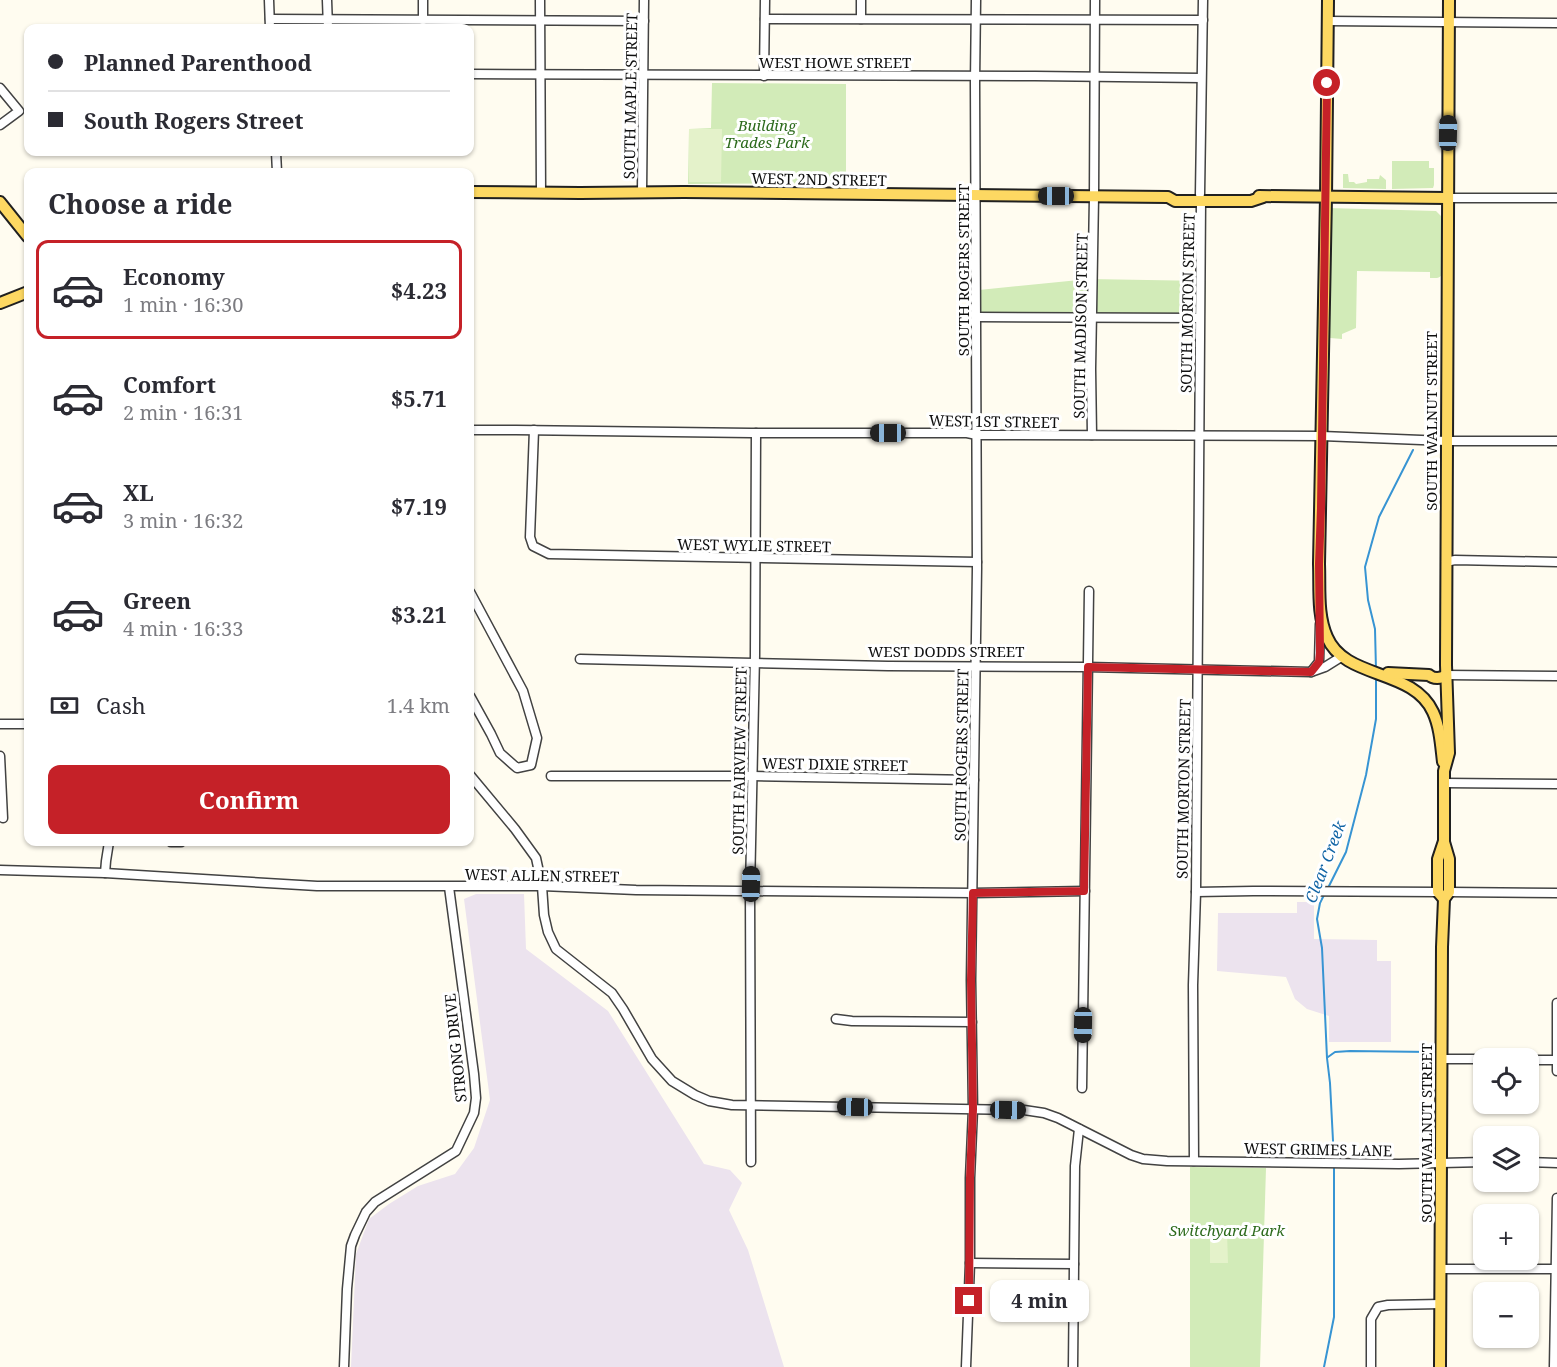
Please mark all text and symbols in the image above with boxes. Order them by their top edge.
street label: SOUTH MAPLE STREET [619,13,641,179]
text: Planned Parenthood [84,47,312,77]
street label: WEST HOWE STREET [759,52,911,72]
route start [1313,69,1340,96]
text: South Rogers Street [84,105,303,135]
park label: Building Trades Park [724,115,810,152]
car [1439,115,1457,151]
street label: WEST 2ND STREET [751,168,887,190]
street label: SOUTH ROGERS STREET [953,184,973,356]
text: Choose a ride [48,185,233,222]
car [1038,187,1074,205]
street label: SOUTH MORTON STREET [1175,213,1199,393]
street label: SOUTH MADISON STREET [1068,233,1092,419]
text: Economy [123,261,225,291]
icon: car [51,263,105,317]
text: $4.23 [391,275,447,305]
text: 1 min · 16:30 [123,291,243,318]
street label: SOUTH WALNUT STREET [1421,331,1441,511]
text: Comfort [123,369,216,399]
icon: car [51,371,105,425]
text: $5.71 [391,383,447,413]
text: 2 min · 16:31 [123,399,243,426]
street label: WEST 1ST STREET [929,410,1059,432]
car [870,424,906,442]
text: XL [123,477,154,507]
icon: car [51,479,105,533]
text: $7.19 [391,491,447,521]
text: 3 min · 16:32 [123,507,243,534]
street label: WEST WYLIE STREET [677,534,831,556]
text: Green [123,585,191,615]
icon: car [51,587,105,641]
text: $3.21 [391,599,447,629]
text: 4 min · 16:33 [123,615,243,642]
street label: WEST DODDS STREET [868,641,1024,661]
street label: SOUTH FAIRVIEW STREET [727,667,751,855]
street label: SOUTH ROGERS STREET [949,669,973,841]
icon: cash [48,689,81,722]
text: Cash [96,690,146,720]
text: 1.4 km [387,692,450,719]
street label: SOUTH MORTON STREET [1171,699,1195,879]
street label: WEST DIXIE STREET [762,753,908,775]
button: Confirm [48,765,450,834]
water label: Clear Creek [1299,817,1351,906]
street label: WEST ALLEN STREET [464,864,620,886]
car [742,866,760,902]
street label: STRONG DRIVE [439,992,471,1104]
car [1074,1007,1092,1043]
street label: SOUTH WALNUT STREET [1416,1043,1436,1223]
map controls [1473,1048,1539,1348]
button: locate [1473,1048,1539,1114]
car [837,1098,873,1116]
car [990,1101,1026,1119]
button: layers [1473,1126,1539,1192]
street label: WEST GRIMES LANE [1244,1138,1392,1160]
button: + [1473,1204,1539,1270]
park label: Switchyard Park [1169,1220,1285,1240]
callout: 4 min [990,1280,1089,1322]
button: − [1473,1282,1539,1348]
route end [955,1287,982,1314]
text: 4 min [1011,1287,1068,1314]

